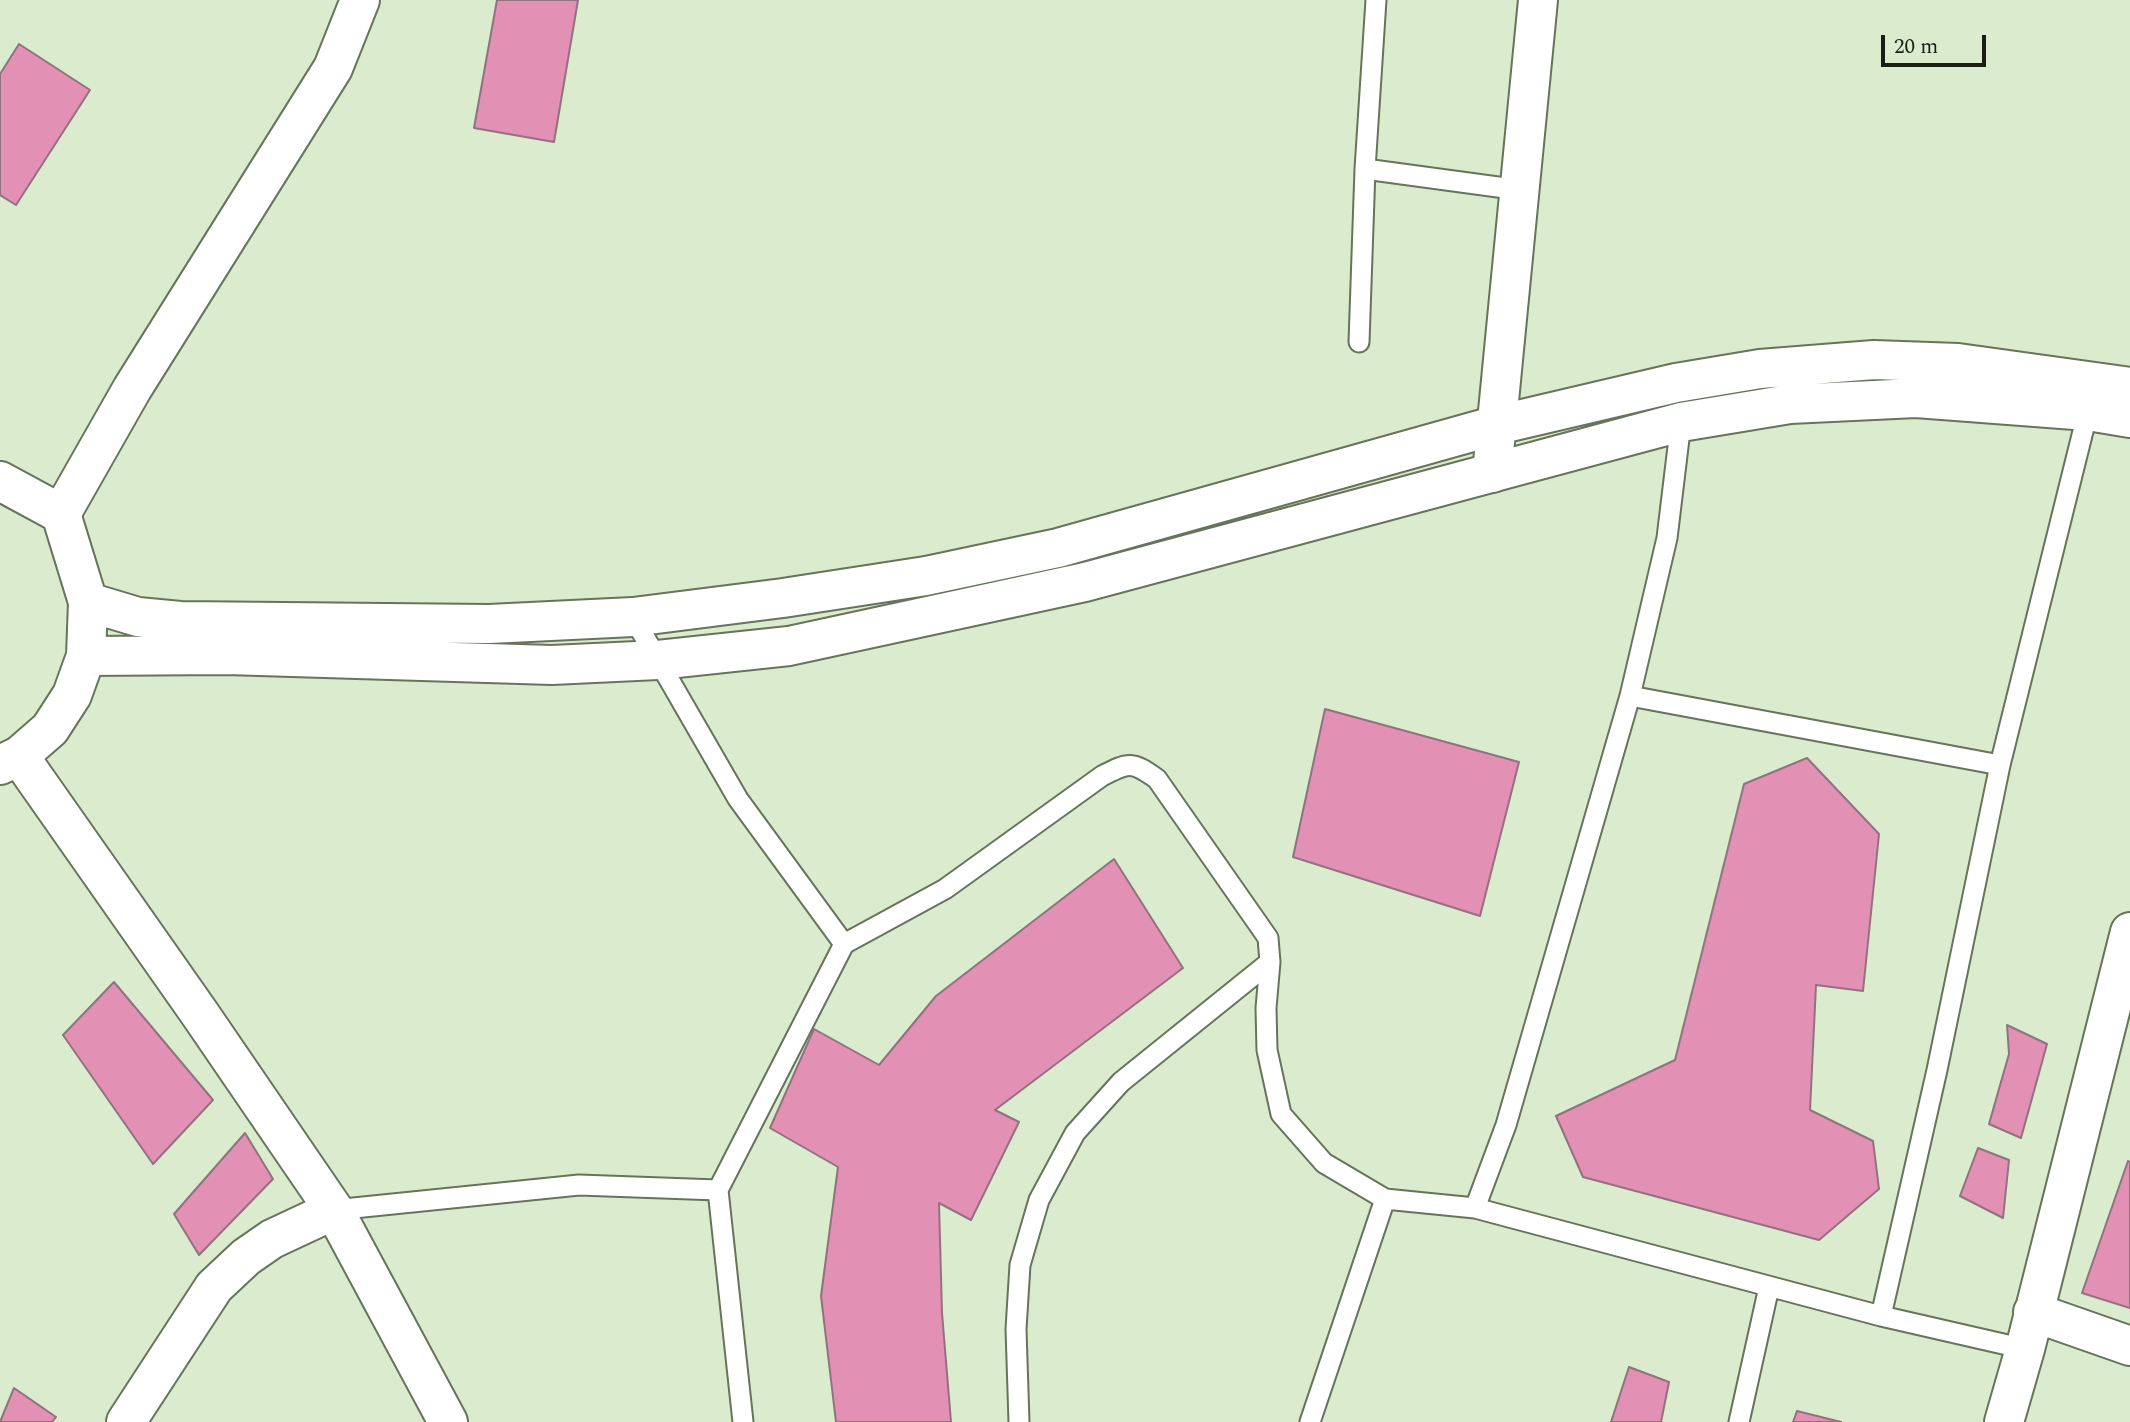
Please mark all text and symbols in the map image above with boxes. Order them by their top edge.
scale bar [1885,21,1990,65]
text: 20 m [1894,31,1938,63]

